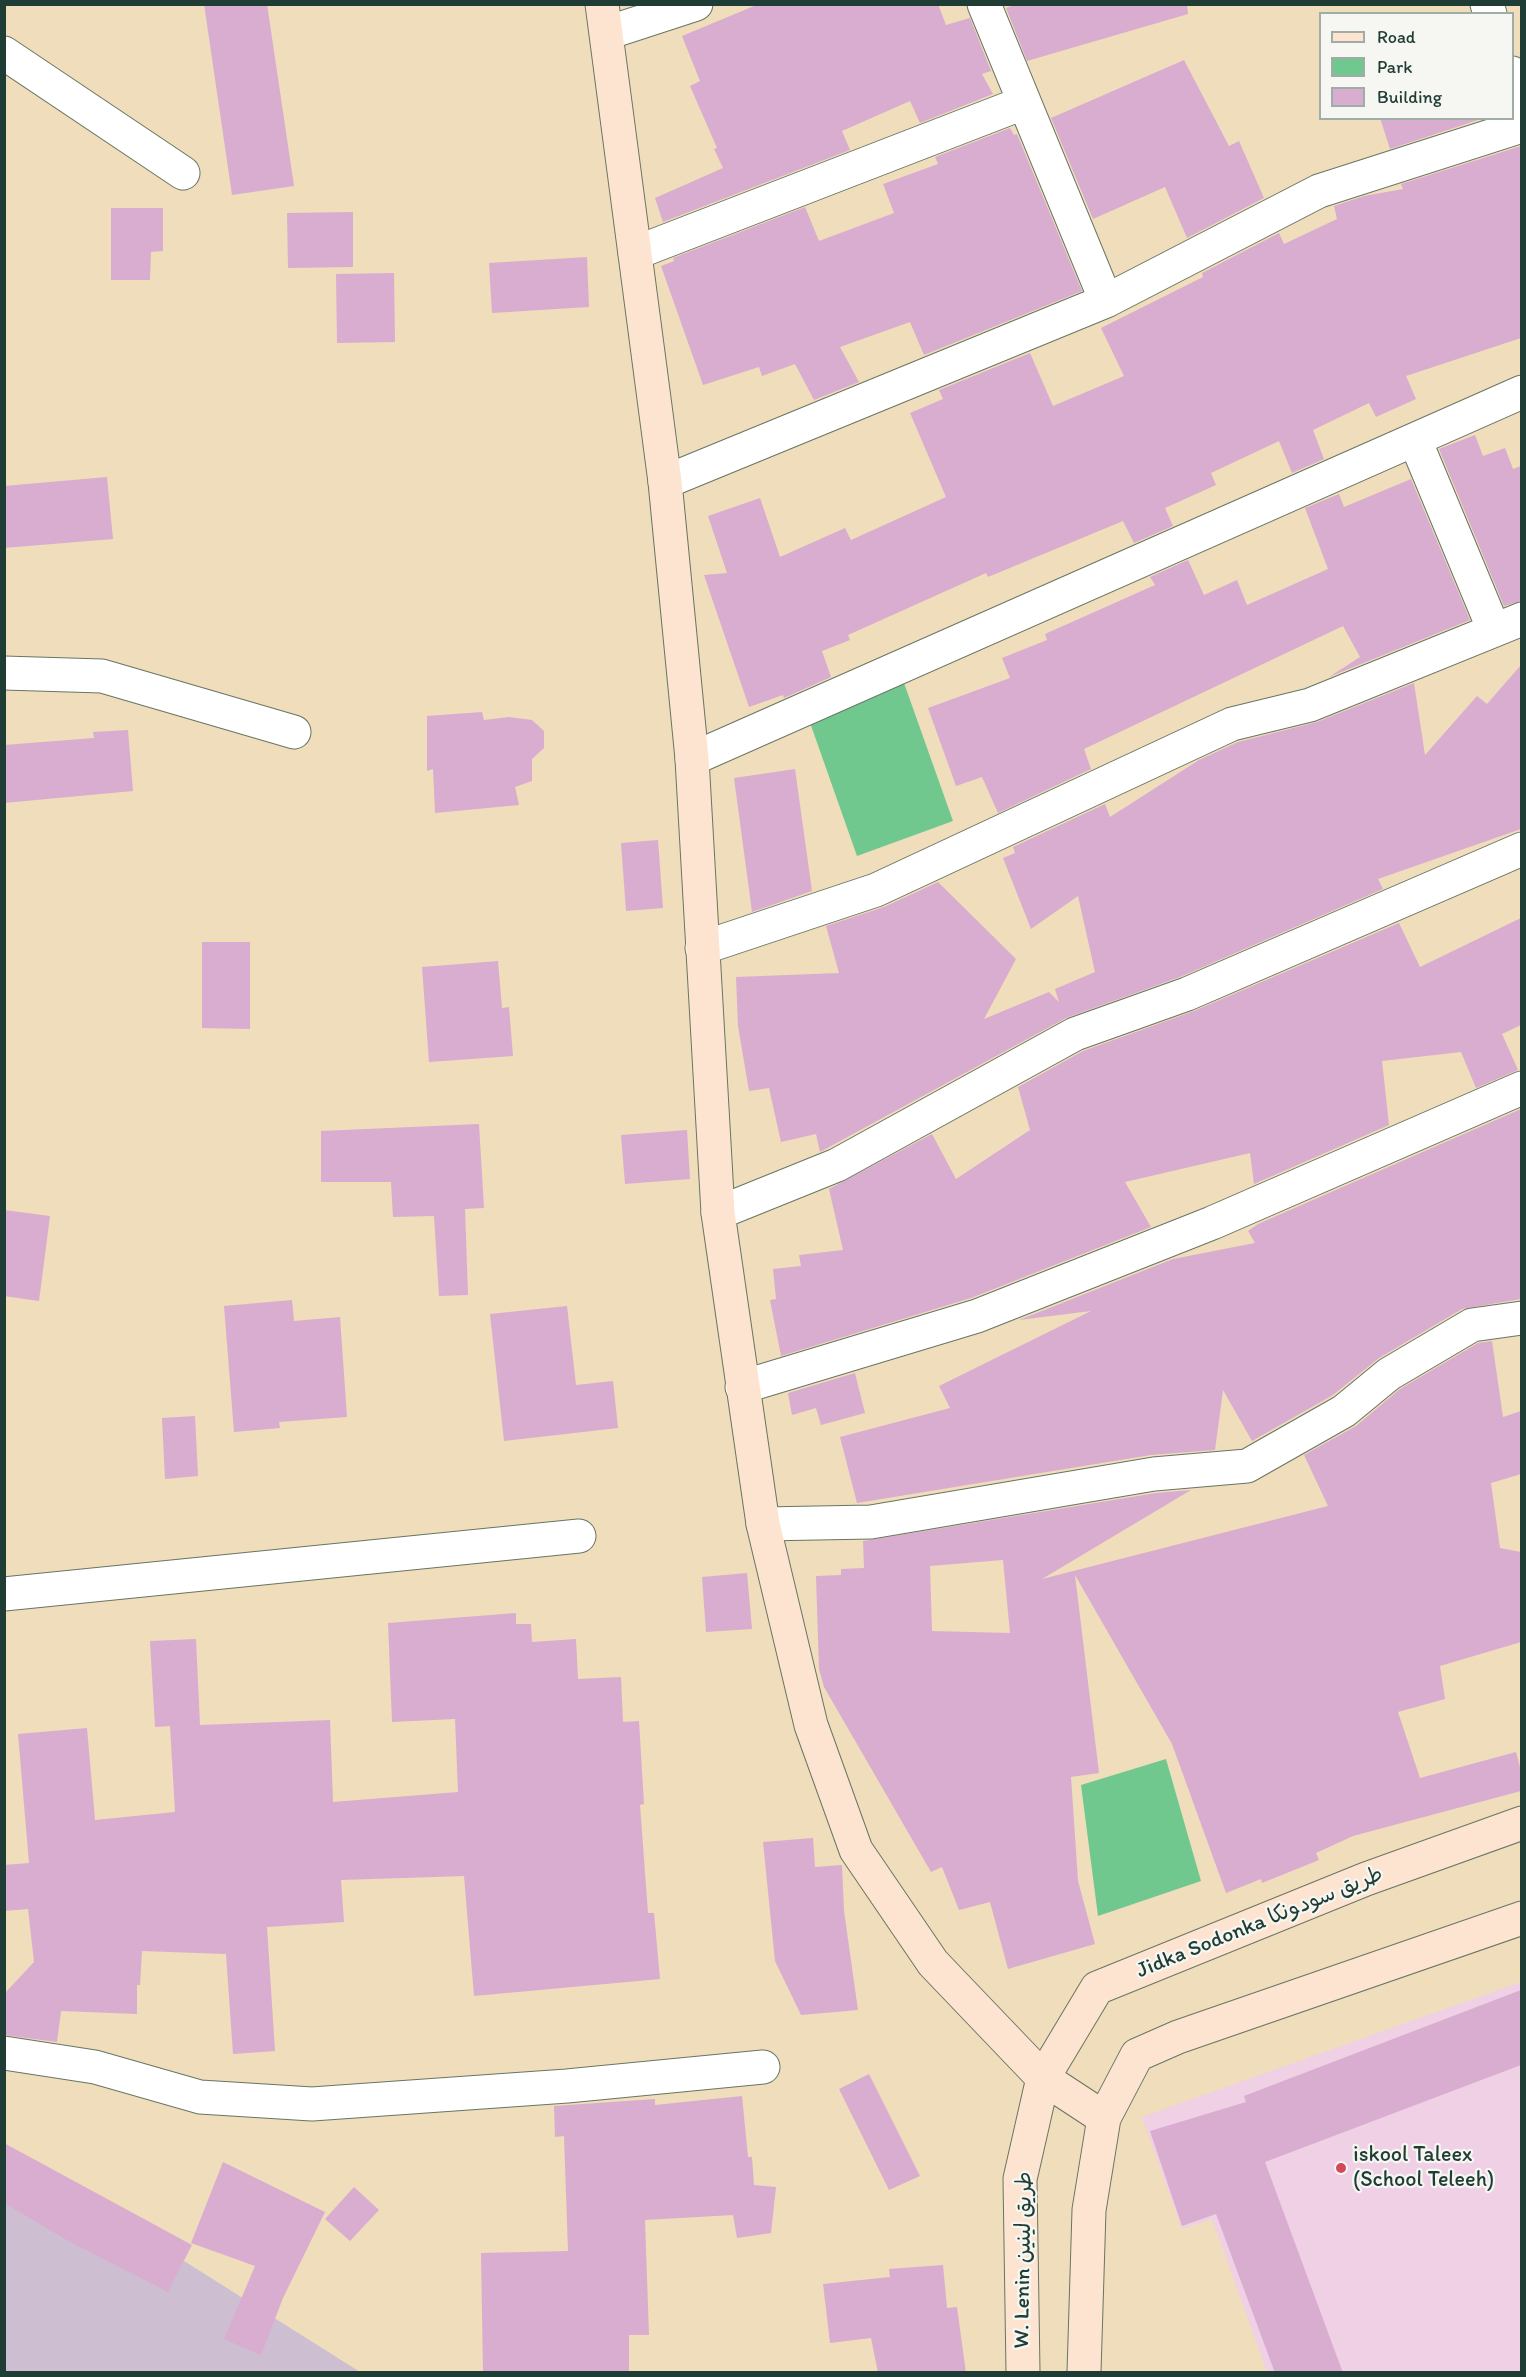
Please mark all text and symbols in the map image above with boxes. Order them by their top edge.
legend [1319,12,1514,120]
text: Road [1377,26,1416,48]
text: Park [1377,56,1412,78]
text: Building [1377,86,1442,108]
street label: Jidka Sodonka طريق سودونكا [1133,1861,1387,1985]
place label: iskool Taleex (School Teleeh) [1353,2142,1494,2194]
marker: iskool Taleex (School Teleeh) [1334,2161,1348,2175]
street label: W. Lenin طريق لينين [1009,2171,1039,2349]

